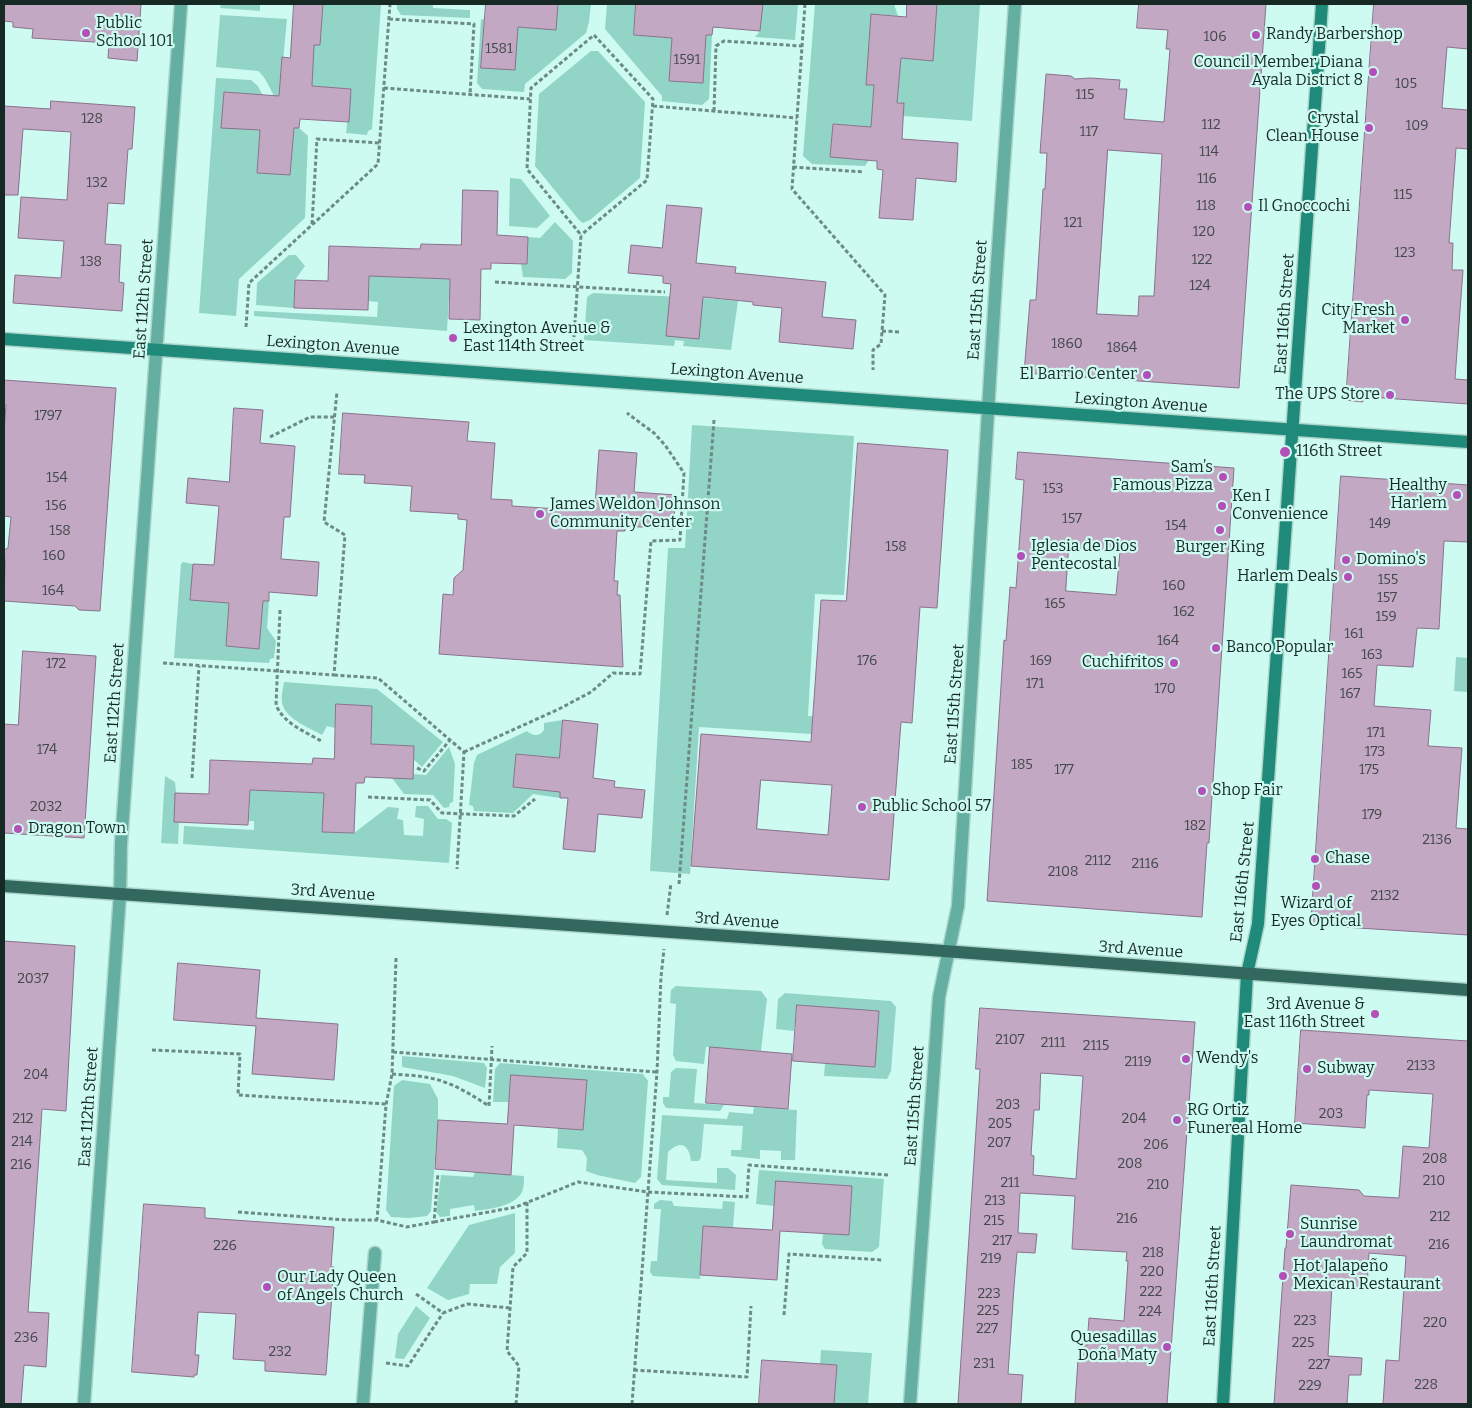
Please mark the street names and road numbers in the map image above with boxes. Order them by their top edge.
street label: East 112th Street [130,238,158,360]
street label: East 115th Street [964,239,992,361]
street label: East 116th Street [1271,253,1299,375]
street label: Lexington Avenue [266,332,400,360]
street label: Lexington Avenue [670,360,804,388]
street label: Lexington Avenue [1074,389,1208,417]
street label: East 112th Street [101,642,129,764]
street label: East 115th Street [941,643,969,765]
street label: East 116th Street [1227,821,1259,943]
street label: 3rd Avenue [290,880,376,906]
street label: 3rd Avenue [694,908,780,934]
street label: 3rd Avenue [1098,937,1184,963]
street label: East 115th Street [901,1045,929,1167]
street label: East 112th Street [75,1046,103,1168]
street label: East 116th Street [1200,1225,1226,1347]

